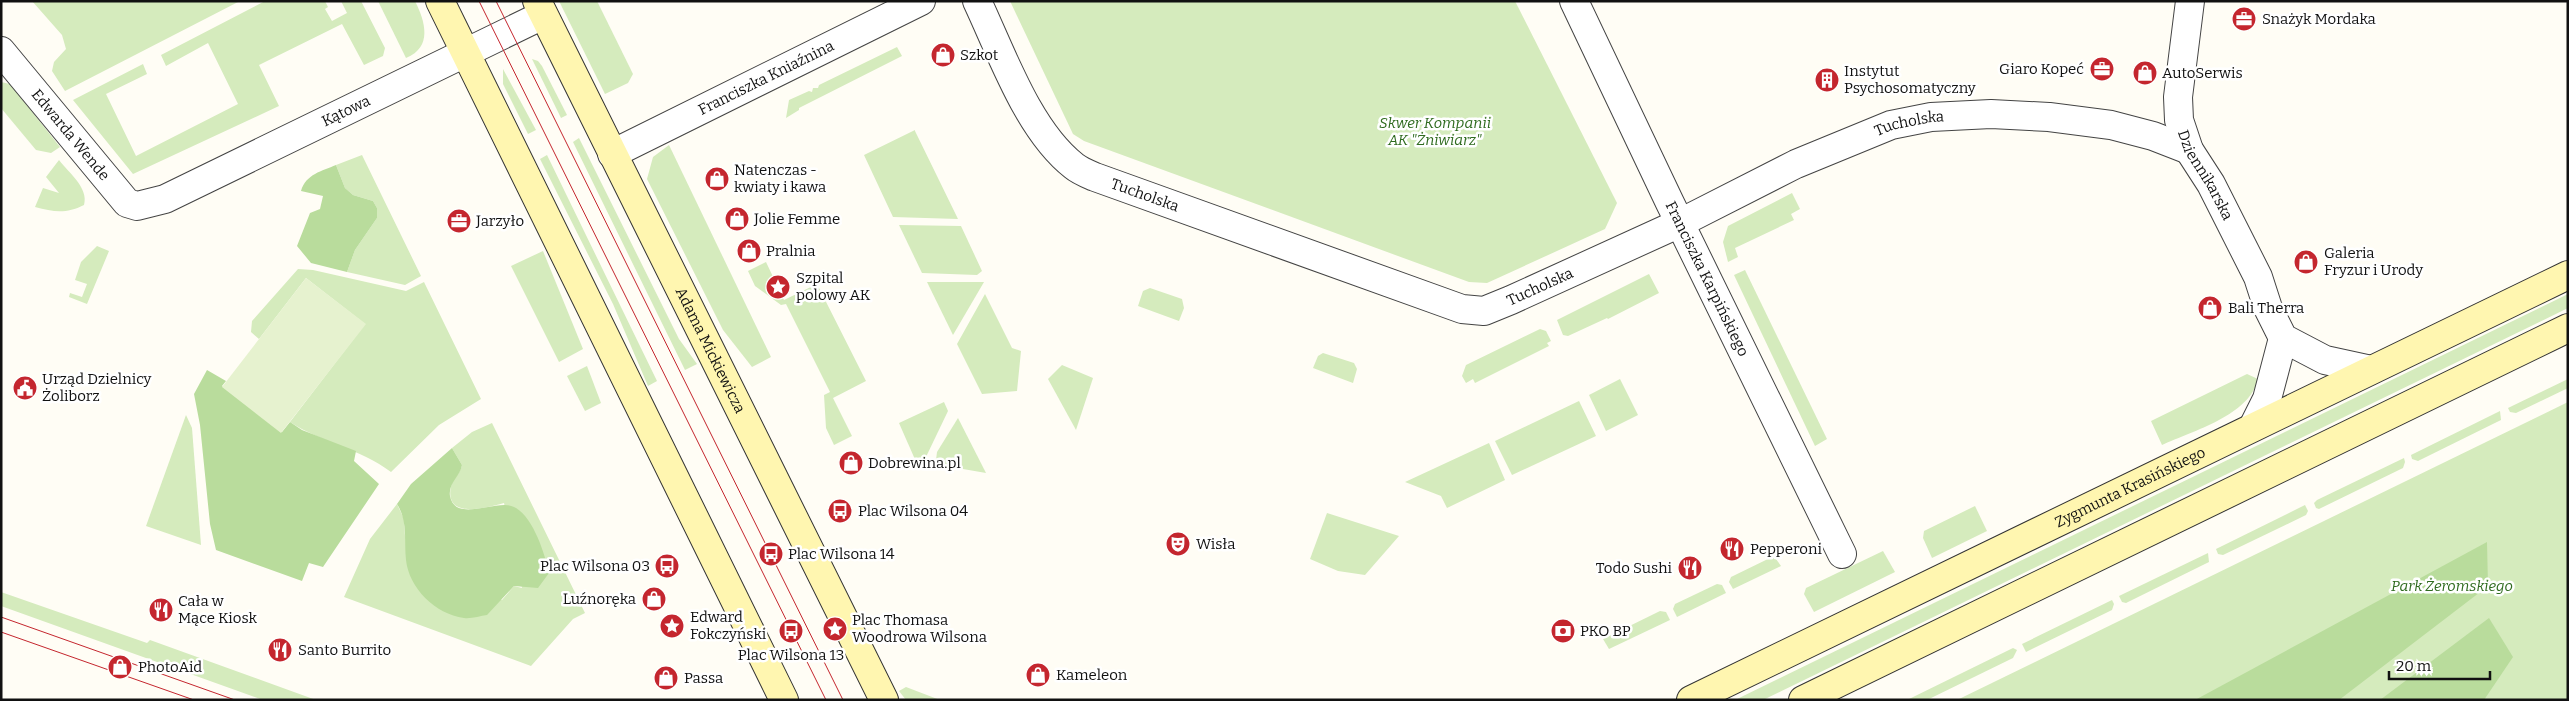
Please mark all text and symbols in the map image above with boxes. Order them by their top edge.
office icon: Snażyk Mordaka [2231,6,2257,32]
place label: Snażyk Mordaka [2262,10,2376,28]
street label: Franciszka Kniaźnina [695,37,837,119]
shop icon: Szkot [930,42,956,68]
place label: Szkot [960,46,999,64]
office icon: Giaro Kopeć [2089,56,2115,82]
place label: Giaro Kopeć [1999,60,2084,78]
shop icon: AutoSerwis [2132,60,2158,86]
place label: Instytut Psychosomatyczny [1844,62,1976,97]
place label: AutoSerwis [2162,64,2243,82]
building icon: Instytut Psychosomatyczny [1814,67,1840,93]
street label: Edwarda Wende [28,86,114,184]
street label: Kątowa [319,91,373,130]
street label: Tucholska [1872,107,1944,140]
park label: Skwer Kompanii AK "Żniwiarz" [1379,114,1491,149]
street label: Dziennikarska [2174,128,2237,223]
place label: Natenczas - kwiaty i kawa [734,161,826,196]
shop icon: Natenczas - kwiaty i kawa [704,166,730,192]
street label: Tucholska [1108,174,1181,215]
street label: Franciszka Karpińskiego [1662,198,1753,359]
shop icon: Jolie Femme [724,206,750,232]
office icon: Jarzyło [446,208,472,234]
place label: Jolie Femme [753,210,840,228]
place label: Jarzyło [475,212,524,230]
shop icon: Pralnia [736,238,762,264]
place label: Pralnia [766,242,815,260]
place label: Galeria Fryzur i Urody [2324,244,2423,279]
shop icon: Galeria Fryzur i Urody [2293,249,2319,275]
street label: Tucholska [1504,264,1576,310]
place label: Szpital polowy AK [796,269,871,304]
place icon: Szpital polowy AK [765,274,791,300]
street label: Adama Mickiewicza [672,284,749,416]
shop icon: Bali Therra [2197,295,2223,321]
place label: Bali Therra [2228,299,2304,317]
place label: Urząd Dzielnicy Żoliborz [42,370,152,405]
public building icon: Urząd Dzielnicy Żoliborz [12,375,38,401]
street label: Zygmunta Krasińskiego [2052,443,2208,531]
shop icon: Dobrewina.pl [838,450,864,476]
place label: Dobrewina.pl [868,454,961,472]
bus stop icon: Plac Wilsona 04 [827,498,853,524]
place label: Plac Wilsona 04 [858,502,968,520]
theatre icon: Wisła [1165,531,1191,557]
place label: Wisła [1196,535,1236,553]
restaurant icon: Pepperoni [1719,536,1745,562]
place label: Pepperoni [1750,540,1822,558]
bus stop icon: Plac Wilsona 14 [758,541,784,567]
place label: Plac Wilsona 14 [788,545,895,563]
bus stop icon: Plac Wilsona 03 [654,553,680,579]
restaurant icon: Todo Sushi [1677,555,1703,581]
place label: Plac Wilsona 03 [540,557,650,575]
place label: Todo Sushi [1596,559,1673,577]
park label: Park Żeromskiego [2391,577,2513,595]
shop icon: Luźnoręka [641,586,667,612]
place label: Luźnoręka [563,590,636,608]
place label: Cała w Mące Kiosk [178,592,258,627]
restaurant icon: Cała w Mące Kiosk [148,597,174,623]
place label: Edward Fokczyński [690,608,767,643]
place label: Plac Thomasa Woodrowa Wilsona [852,611,987,646]
place icon: Edward Fokczyński [659,613,685,639]
place icon: Plac Thomasa Woodrowa Wilsona [822,616,848,642]
bus stop icon: Plac Wilsona 13 [778,618,804,644]
bank icon: PKO BP [1550,618,1576,644]
place label: PKO BP [1580,622,1631,640]
restaurant icon: Santo Burrito [267,637,293,663]
place label: Santo Burrito [298,641,391,659]
place label: Plac Wilsona 13 [738,646,844,664]
scale bar [2389,648,2490,680]
shop icon: PhotoAid [107,654,133,680]
text: 20 m [2396,657,2432,675]
place label: PhotoAid [138,658,202,676]
shop icon: Kameleon [1025,662,1051,688]
shop icon: Passa [653,665,679,691]
place label: Kameleon [1056,666,1128,684]
place label: Passa [684,669,723,687]

